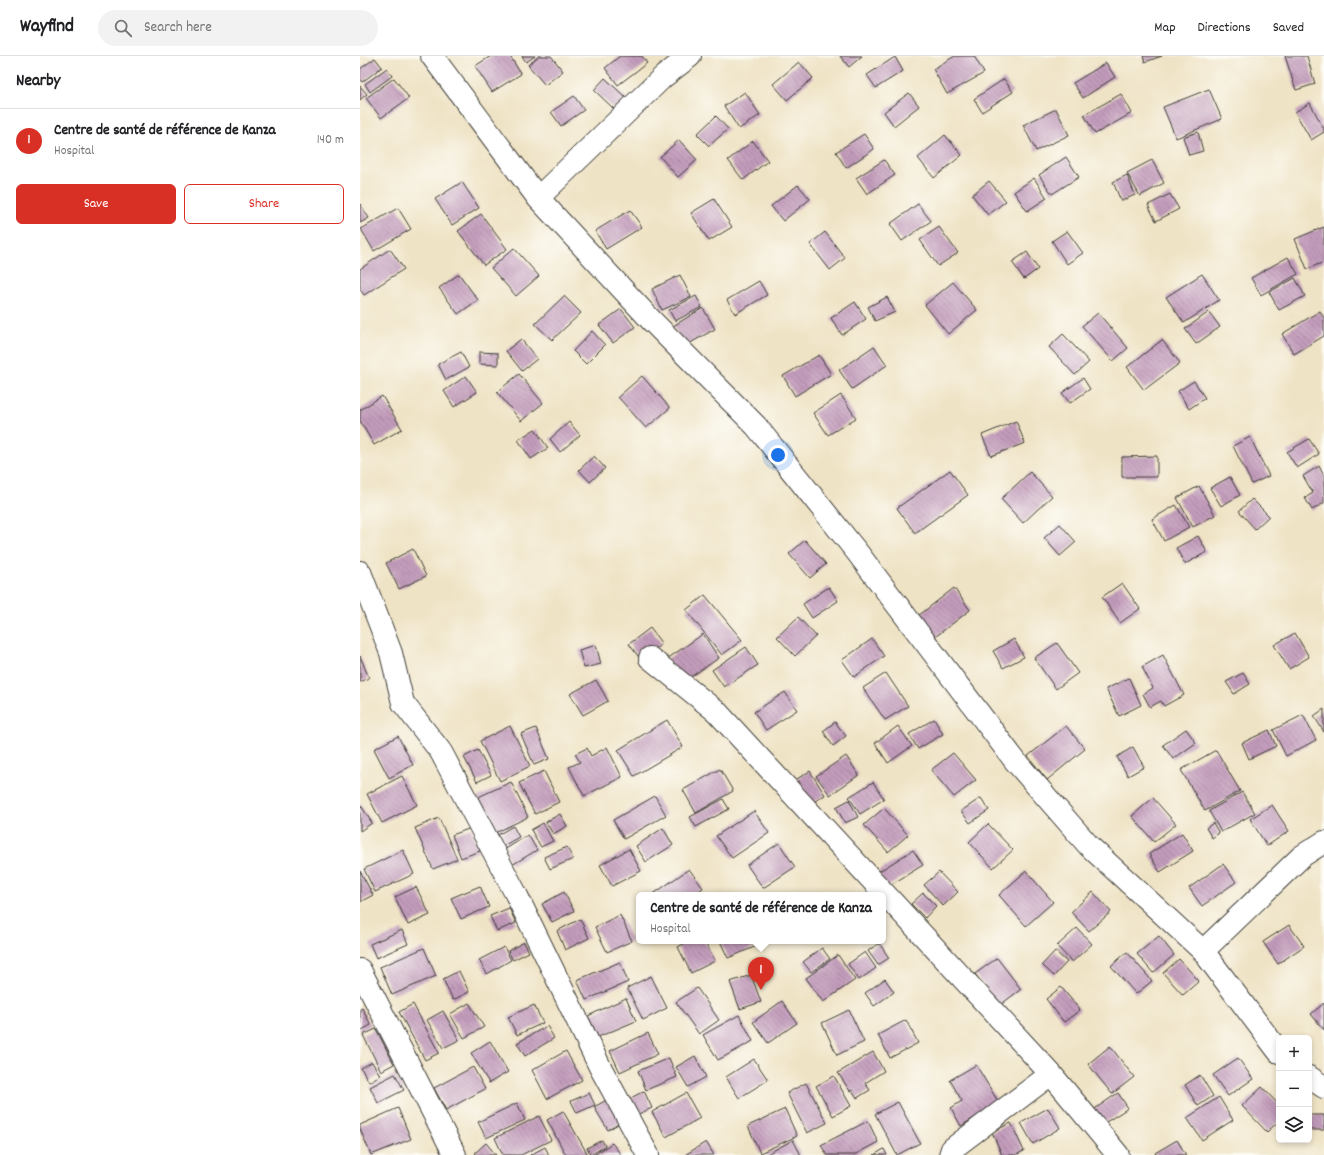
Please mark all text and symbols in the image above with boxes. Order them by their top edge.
search box [98,10,378,46]
text: Wayfind [20,14,74,41]
icon: search [112,17,134,39]
text: Search here [144,17,212,39]
text: Map [1154,18,1176,38]
text: Directions [1198,18,1251,38]
text: Saved [1273,18,1304,38]
text: Nearby [16,70,60,94]
text: Centre de santé de référence de Kanza [54,120,276,142]
text: 1 [28,131,30,150]
text: 140 m [317,131,344,150]
text: Hospital [54,142,94,161]
button: Save [16,184,176,224]
button: Share [184,184,344,224]
your location [768,445,788,465]
popup [636,892,886,944]
text: Centre de santé de référence de Kanza [650,898,872,920]
text: Hospital [650,920,690,939]
pin: 1 [748,957,774,990]
map controls [1276,1035,1312,1143]
button: + [1276,1035,1312,1071]
button: − [1276,1071,1312,1107]
button: layers [1276,1107,1312,1143]

